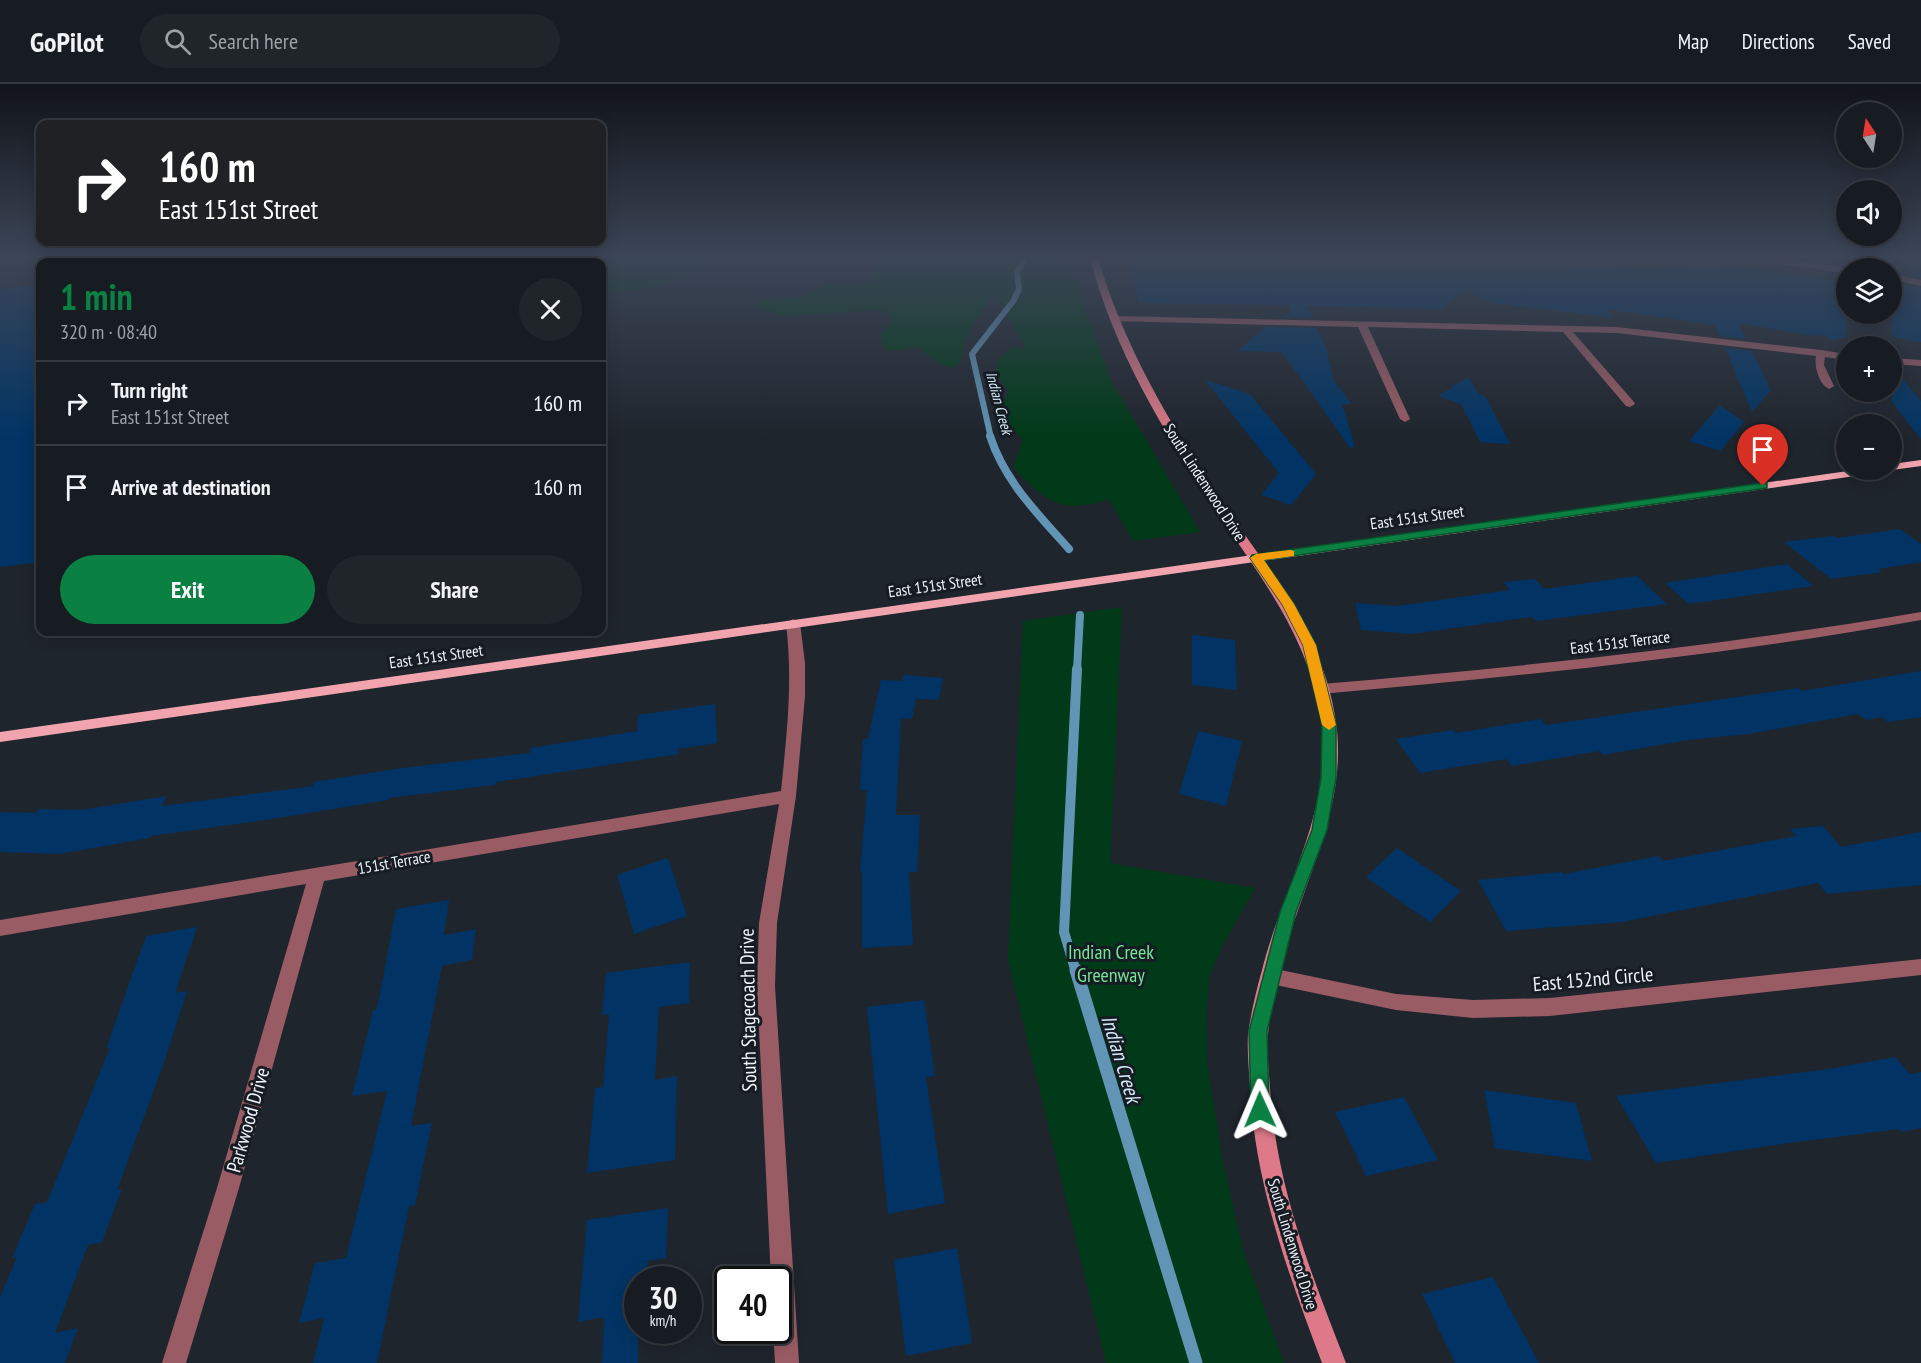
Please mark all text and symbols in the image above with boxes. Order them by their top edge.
search box [140,14,560,68]
text: GoPilot [30,23,104,60]
icon: search [161,25,194,58]
text: Search here [209,27,298,55]
text: Map [1678,28,1709,55]
text: Directions [1742,28,1815,55]
text: Saved [1848,28,1891,55]
north arrow [1836,102,1902,168]
map controls [1836,102,1902,480]
text: 160 m [159,139,256,194]
icon: right [60,144,138,222]
button: sound [1836,180,1902,246]
text: East 151st Street [159,192,318,226]
button: layers [1836,258,1902,324]
text: 1 min [60,273,133,320]
button: close [519,278,582,341]
text: 320 m · 08:40 [60,319,157,345]
button: + [1836,336,1902,402]
water label: Indian Creek [982,369,1018,439]
text: Turn right [111,376,188,404]
icon: right [60,387,93,420]
text: 160 m [533,389,582,417]
text: East 151st Street [111,404,229,430]
button: − [1836,414,1902,480]
street label: South Lindenwood Drive [1160,420,1250,544]
pin [1737,424,1788,486]
icon: arrive [1746,433,1779,466]
icon: arrive [60,471,93,504]
text: Arrive at destination [111,473,271,501]
text: 160 m [533,473,582,501]
street label: East 151st Street [1369,500,1466,533]
button: Exit [60,555,315,624]
button: Share [327,555,582,624]
street label: East 151st Street [887,568,984,601]
street label: East 151st Terrace [1569,626,1671,658]
street label: East 151st Street [388,639,485,672]
street label: 151st Terrace [356,846,432,878]
street label: South Stagecoach Drive [734,928,762,1092]
park label: Indian Creek Greenway [1068,939,1154,988]
street label: East 152nd Circle [1532,961,1654,997]
water label: Indian Creek [1095,1012,1148,1109]
street label: Parkwood Drive [221,1065,275,1175]
position arrow [1228,1078,1292,1142]
street label: South Lindenwood Drive [1264,1176,1322,1312]
speed limit sign: 40 [714,1266,792,1344]
text: 30 [649,1278,677,1317]
text: km/h [650,1311,676,1330]

